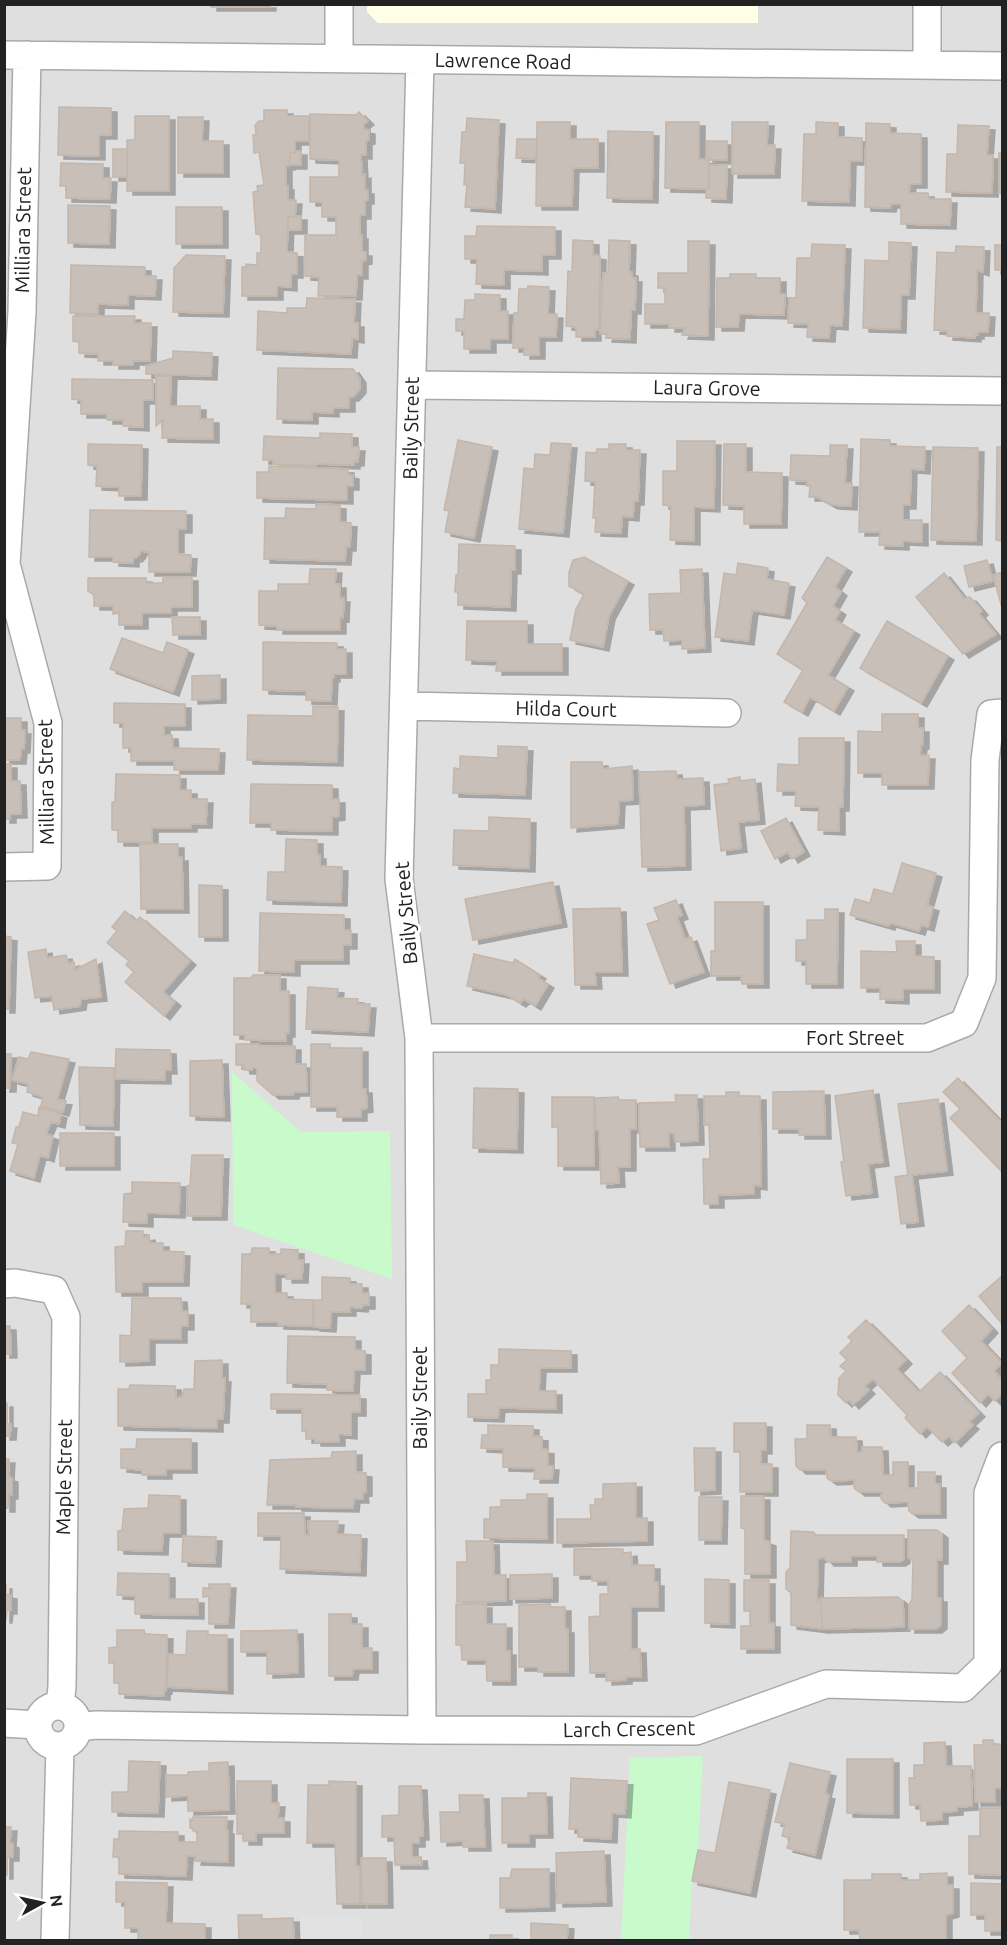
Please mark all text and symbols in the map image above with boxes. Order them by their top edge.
street label: Lawrence Road [434,48,572,73]
street label: Milliara Street [10,167,35,293]
street label: Laura Grove [653,375,761,400]
street label: Baily Street [398,376,423,480]
street label: Hilda Court [515,696,617,721]
street label: Milliara Street [33,719,58,845]
street label: Baily Street [390,861,421,965]
street label: Fort Street [806,1026,904,1049]
street label: Baily Street [408,1346,431,1450]
street label: Maple Street [51,1419,76,1535]
street label: Larch Crescent [563,1716,696,1741]
north arrow [12,1873,72,1933]
text: N [47,1894,67,1908]

